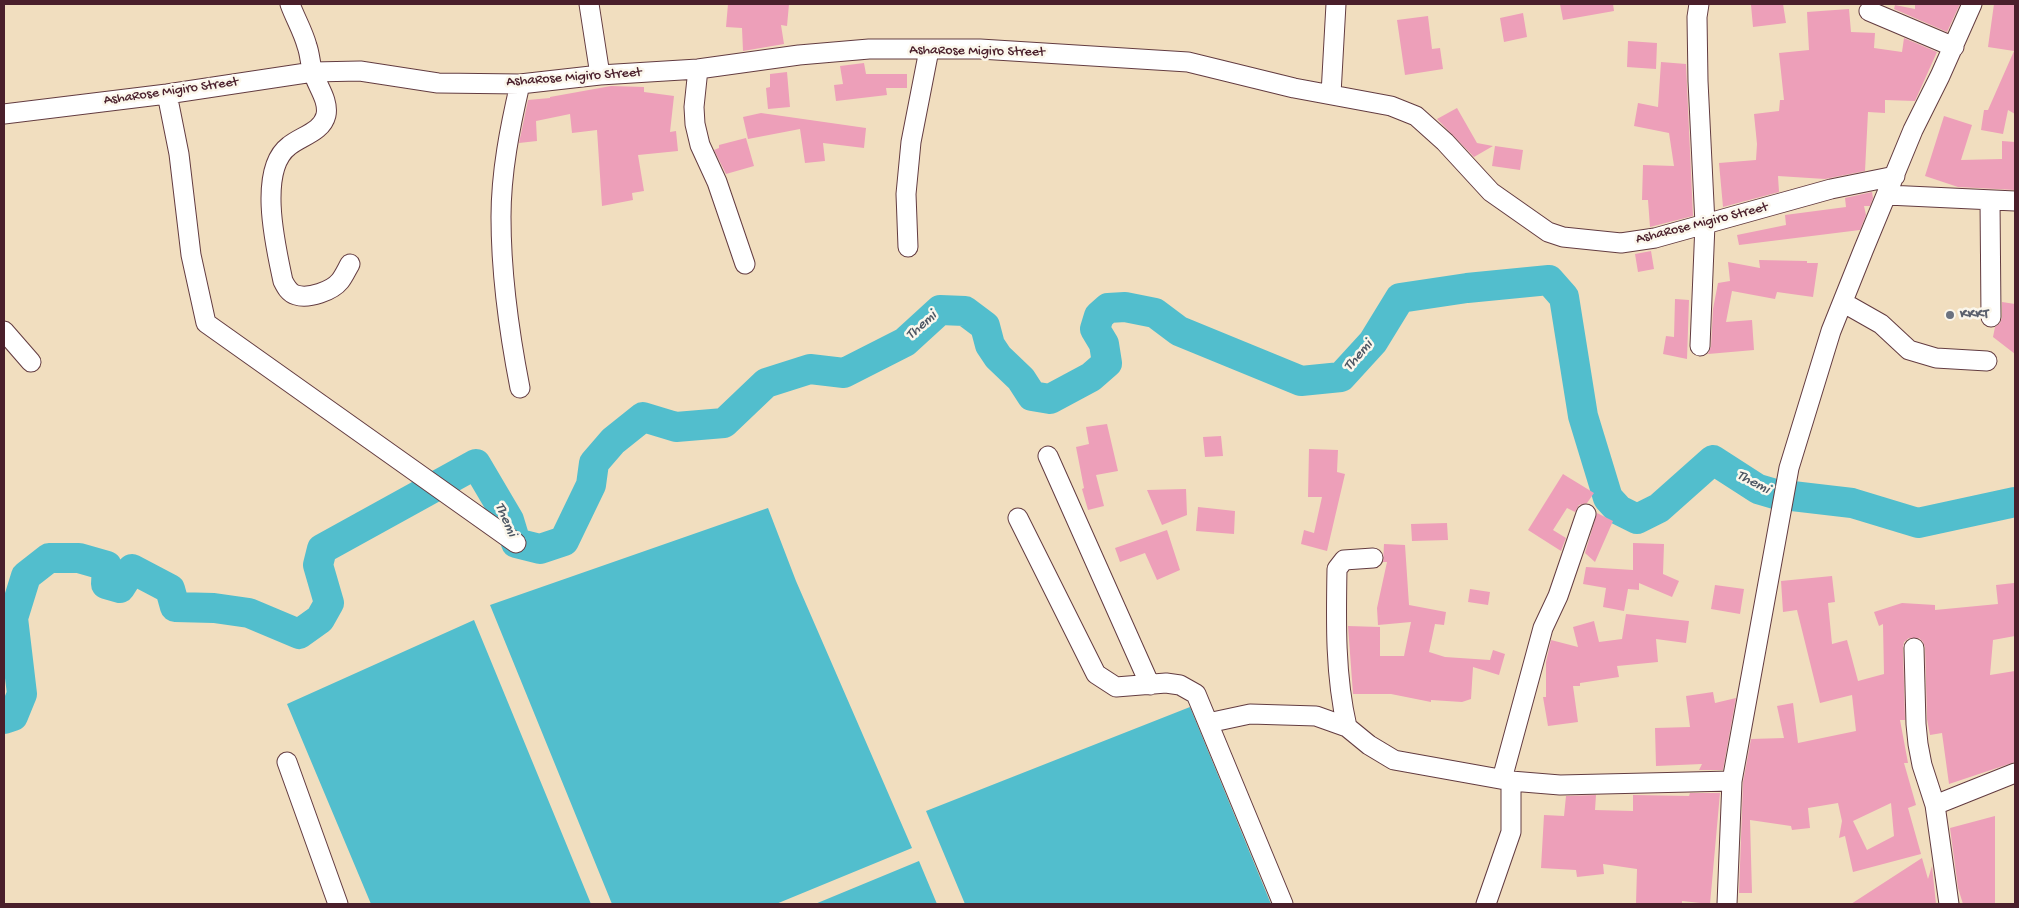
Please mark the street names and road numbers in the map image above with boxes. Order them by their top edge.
street label: AshaRose Migiro Street [909,42,1045,62]
street label: AshaRose Migiro Street [506,65,642,91]
street label: AshaRose Migiro Street [103,74,239,110]
street label: AshaRose Migiro Street [1634,199,1770,249]

